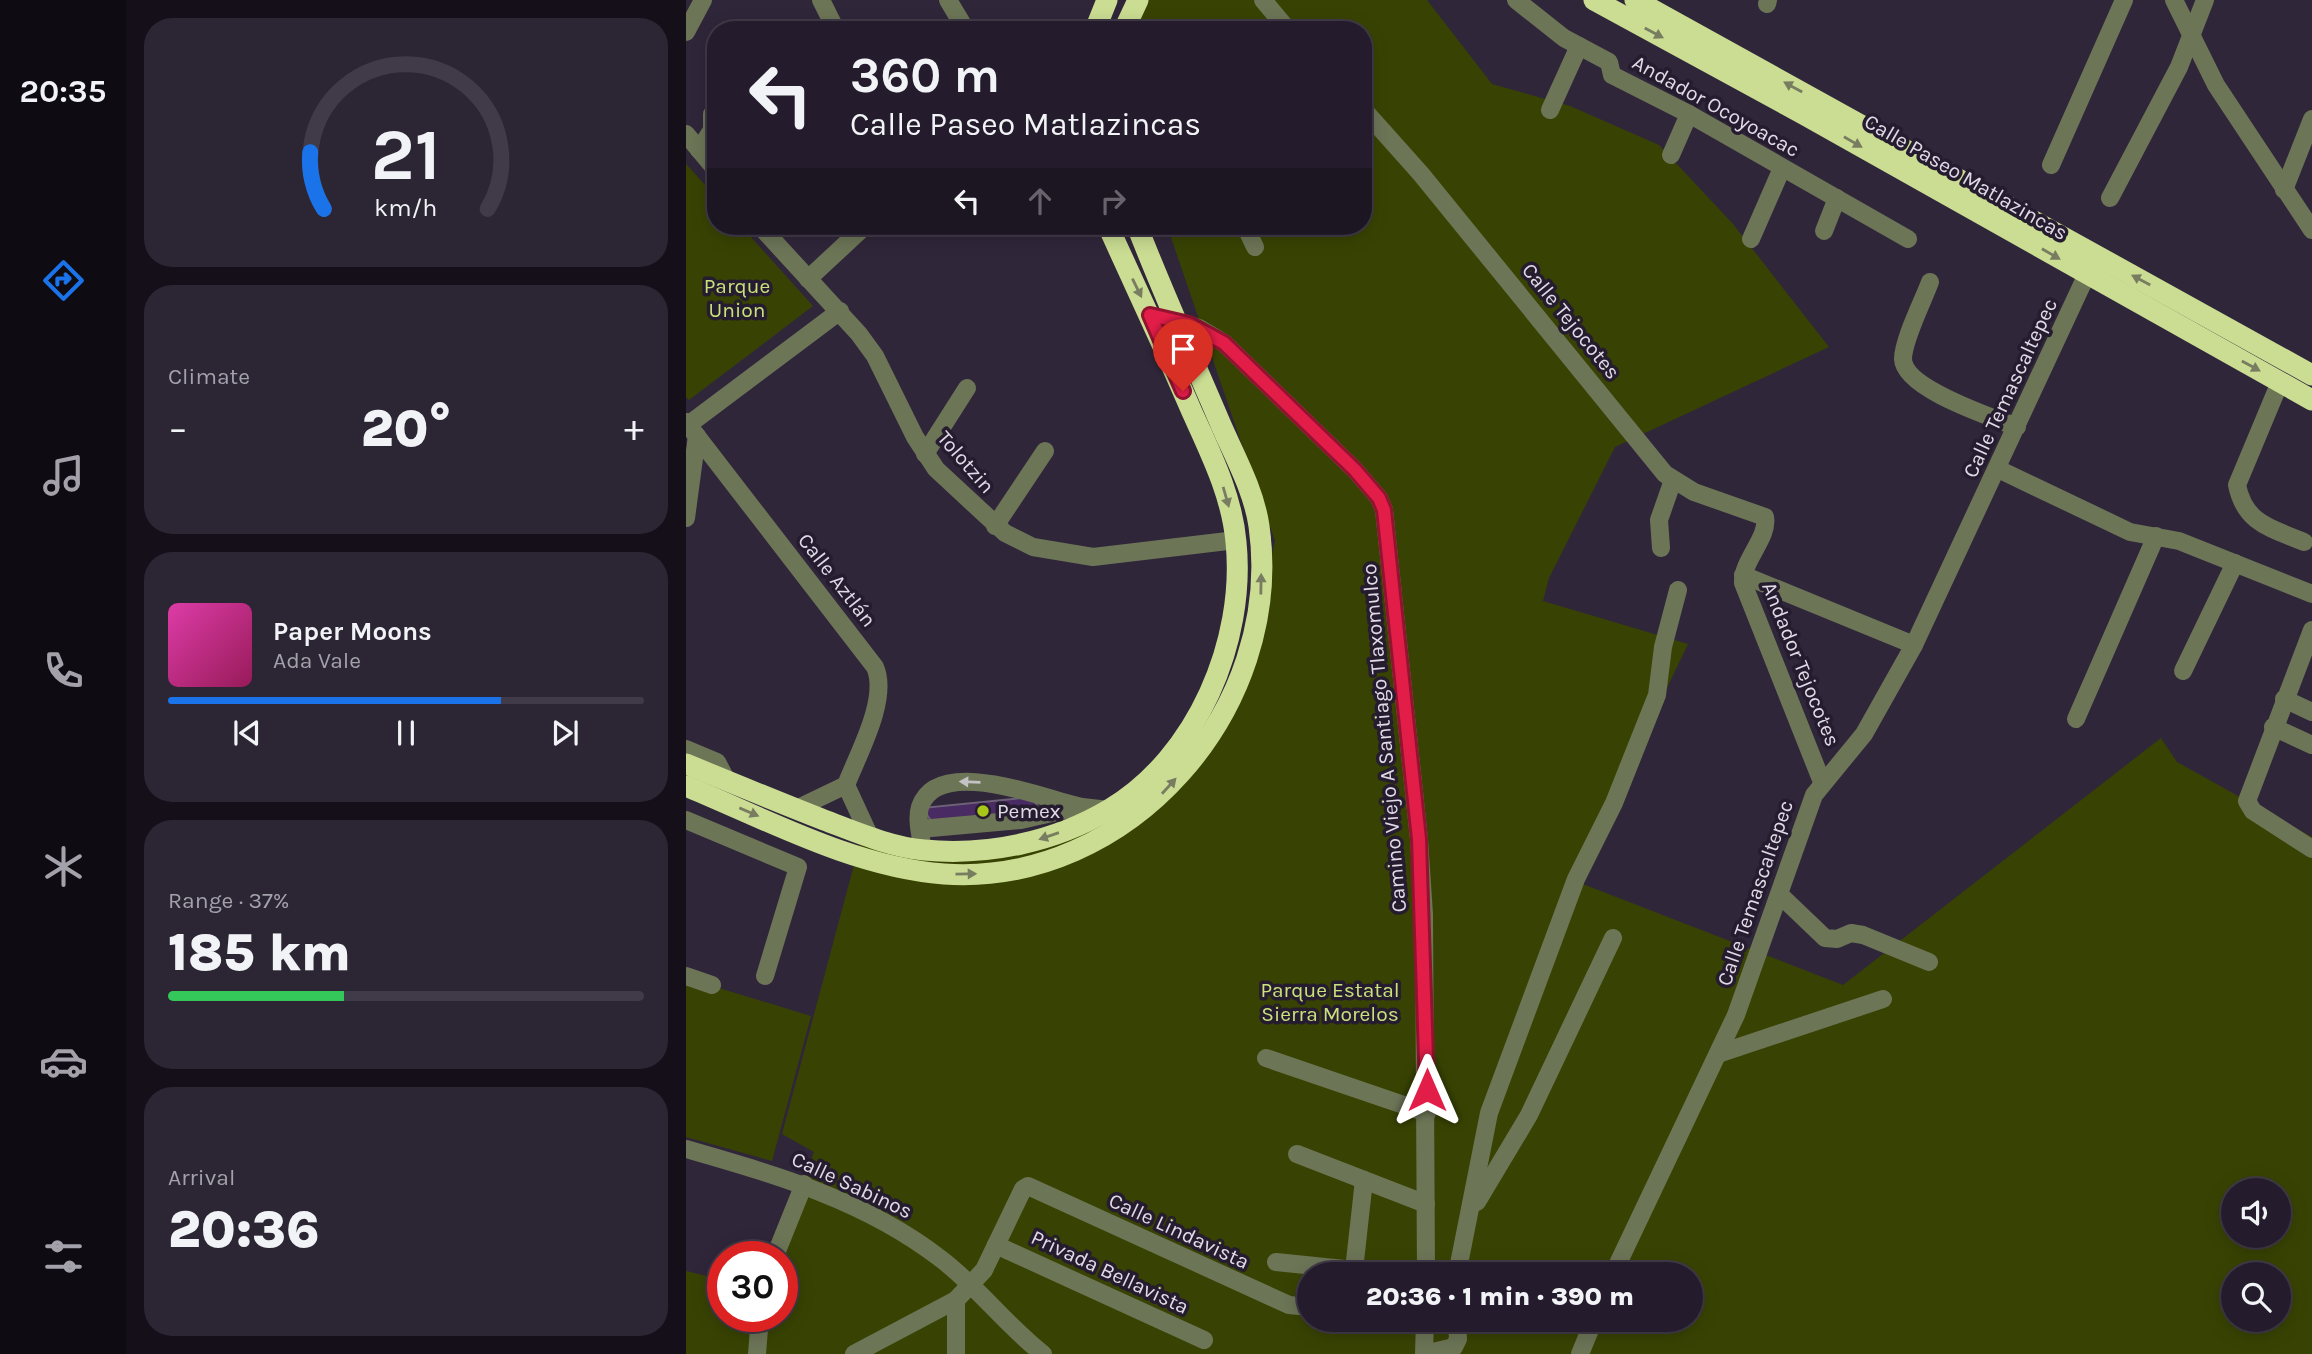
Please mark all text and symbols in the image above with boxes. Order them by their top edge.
one-way arrow [1644,26,1664,38]
text: 360 m [850,47,1000,104]
icon: left [735,49,826,140]
street label: Andador Ocoyoacac [1628,50,1804,162]
text: 20:35 [20,73,106,110]
one-way arrow [1782,81,1802,93]
text: Calle Paseo Matlazincas [850,106,1201,143]
street label: Calle Paseo Matlazincas [1860,109,2072,245]
text: 21 [371,112,441,197]
one-way arrow [1843,136,1863,148]
icon: left [948,182,986,220]
icon: ahead [1021,182,1059,220]
icon: right [1094,182,1132,220]
text: km/h [374,192,438,221]
one-way arrow [2042,248,2061,260]
icon: directions [39,256,88,305]
street label: Calle Tejocotes [1517,258,1625,384]
park label: Parque Union [704,274,770,322]
one-way arrow [2131,275,2151,286]
one-way arrow [1131,278,1143,298]
street label: Calle Temascaltepec [1958,295,2062,481]
pin [1153,319,1213,391]
icon: arrive [1164,330,1202,368]
one-way arrow [2241,360,2260,372]
text: Climate [168,363,250,390]
text: 20° [361,398,451,459]
text: − [168,406,188,451]
text: + [624,406,644,451]
street label: Tolotzin [933,426,999,498]
icon: music [39,451,88,500]
one-way arrow [1222,486,1232,507]
street label: Calle Aztlán [793,528,881,632]
street label: Camino Viejo A Santiago Tlaxomulco [1357,563,1411,913]
one-way arrow [1255,573,1267,595]
street label: Andador Tejocotes [1757,578,1845,750]
text: Paper Moons [273,616,432,647]
icon: phone [39,646,88,695]
text: Ada Vale [273,647,361,674]
icon: previous [228,714,266,752]
icon: pause [387,714,425,752]
icon: next [546,714,584,752]
one-way arrow [959,777,981,788]
one-way arrow [1160,778,1176,795]
street label: Calle Temascaltepec [1712,797,1798,989]
place label: Pemex [997,799,1061,823]
marker: Pemex [975,803,991,819]
one-way arrow [739,806,759,818]
one-way arrow [1038,831,1059,842]
icon: climate [39,842,88,891]
one-way arrow [955,868,977,880]
text: Range · 37% [168,887,290,914]
text: 185 km [168,922,351,983]
park label: Parque Estatal Sierra Morelos [1260,978,1400,1026]
icon: car [39,1037,88,1086]
position arrow [1390,1053,1464,1127]
street label: Calle Sabinos [788,1147,916,1223]
text: Arrival [168,1164,235,1191]
map controls [2221,1178,2291,1332]
button: sound [2221,1178,2291,1248]
street label: Calle Lindavista [1105,1188,1253,1274]
text: 20:36 [168,1199,320,1260]
street label: Privada Bellavista [1027,1225,1193,1319]
icon: filters [39,1232,88,1281]
speed limit sign: 30 [707,1241,798,1332]
button: search [2221,1262,2291,1332]
text: 20:36 · 1 min · 390 m [1366,1281,1634,1312]

